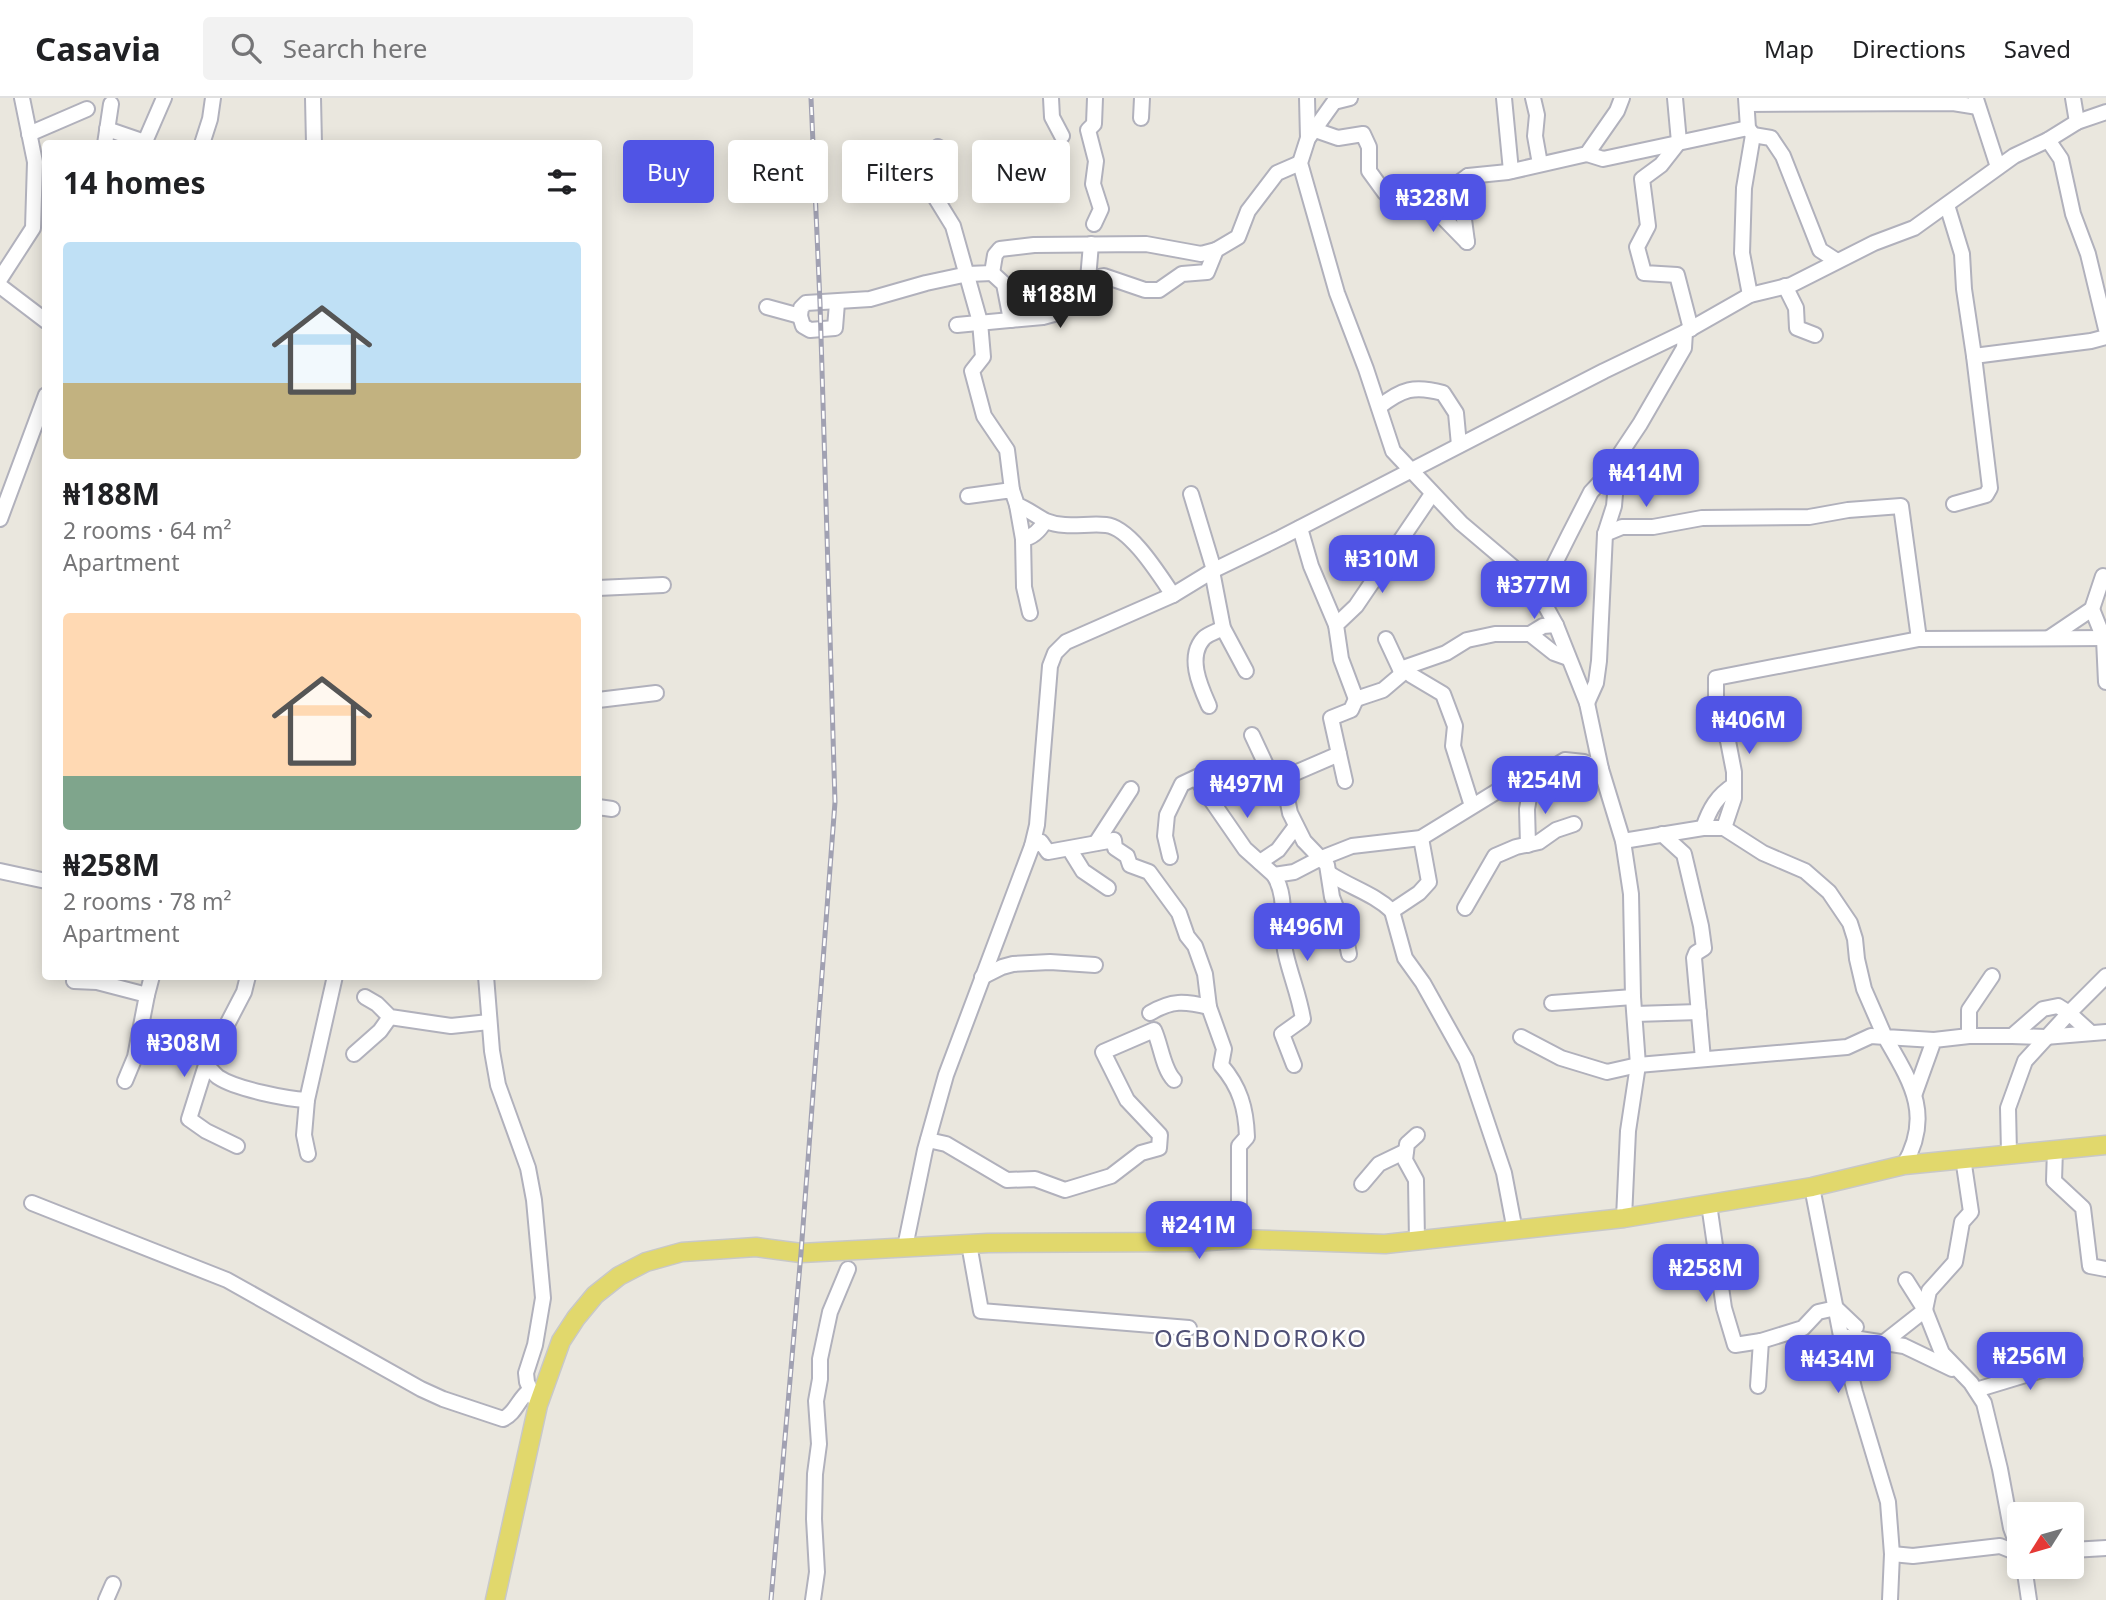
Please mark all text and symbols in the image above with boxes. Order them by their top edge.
search box [203,17,693,80]
text: Casavia [35,26,161,71]
icon: search [227,29,265,67]
text: Search here [283,30,427,66]
text: Map [1764,32,1814,65]
text: Directions [1852,32,1966,65]
text: Saved [2004,32,2071,65]
chip: Buy [623,140,714,203]
chip: Rent [728,140,828,203]
chip: Filters [842,140,958,203]
chip: New [972,140,1070,203]
text: 14 homes [63,162,206,203]
icon: filters [543,163,581,201]
pin: ₦328M [1384,174,1482,234]
text: ₦328M [1396,181,1470,213]
pin: ₦188M [1011,271,1109,330]
text: ₦188M [1023,277,1097,309]
icon: home [259,287,385,413]
pin: ₦414M [1597,450,1695,509]
text: ₦414M [1609,456,1683,488]
text: ₦188M [63,473,160,514]
text: 2 rooms · 64 m² [63,514,232,546]
pin: ₦310M [1333,536,1431,595]
text: ₦310M [1345,542,1419,574]
text: Apartment [63,546,180,578]
pin: ₦377M [1485,561,1583,621]
text: ₦377M [1497,568,1571,600]
icon: home [259,658,385,784]
pin: ₦406M [1700,696,1798,756]
text: ₦406M [1712,703,1786,735]
pin: ₦254M [1496,756,1594,816]
pin: ₦497M [1198,760,1296,820]
text: ₦254M [1508,763,1582,795]
text: ₦497M [1210,767,1284,799]
text: ₦258M [63,844,160,885]
text: 2 rooms · 78 m² [63,885,232,917]
pin: ₦496M [1258,904,1356,963]
text: ₦496M [1270,910,1344,942]
text: Apartment [63,917,180,949]
pin: ₦308M [135,1020,233,1079]
text: ₦308M [147,1026,221,1058]
pin: ₦241M [1150,1202,1248,1261]
text: ₦241M [1162,1208,1236,1240]
pin: ₦258M [1657,1244,1755,1304]
text: ₦258M [1669,1251,1743,1283]
district label: OGBONDOROKO [1154,1321,1368,1354]
pin: ₦256M [1981,1332,2079,1392]
pin: ₦434M [1789,1336,1887,1395]
text: ₦256M [1993,1339,2067,1371]
text: ₦434M [1801,1342,1875,1374]
north arrow [2007,1502,2084,1578]
map controls [2007,1502,2084,1579]

